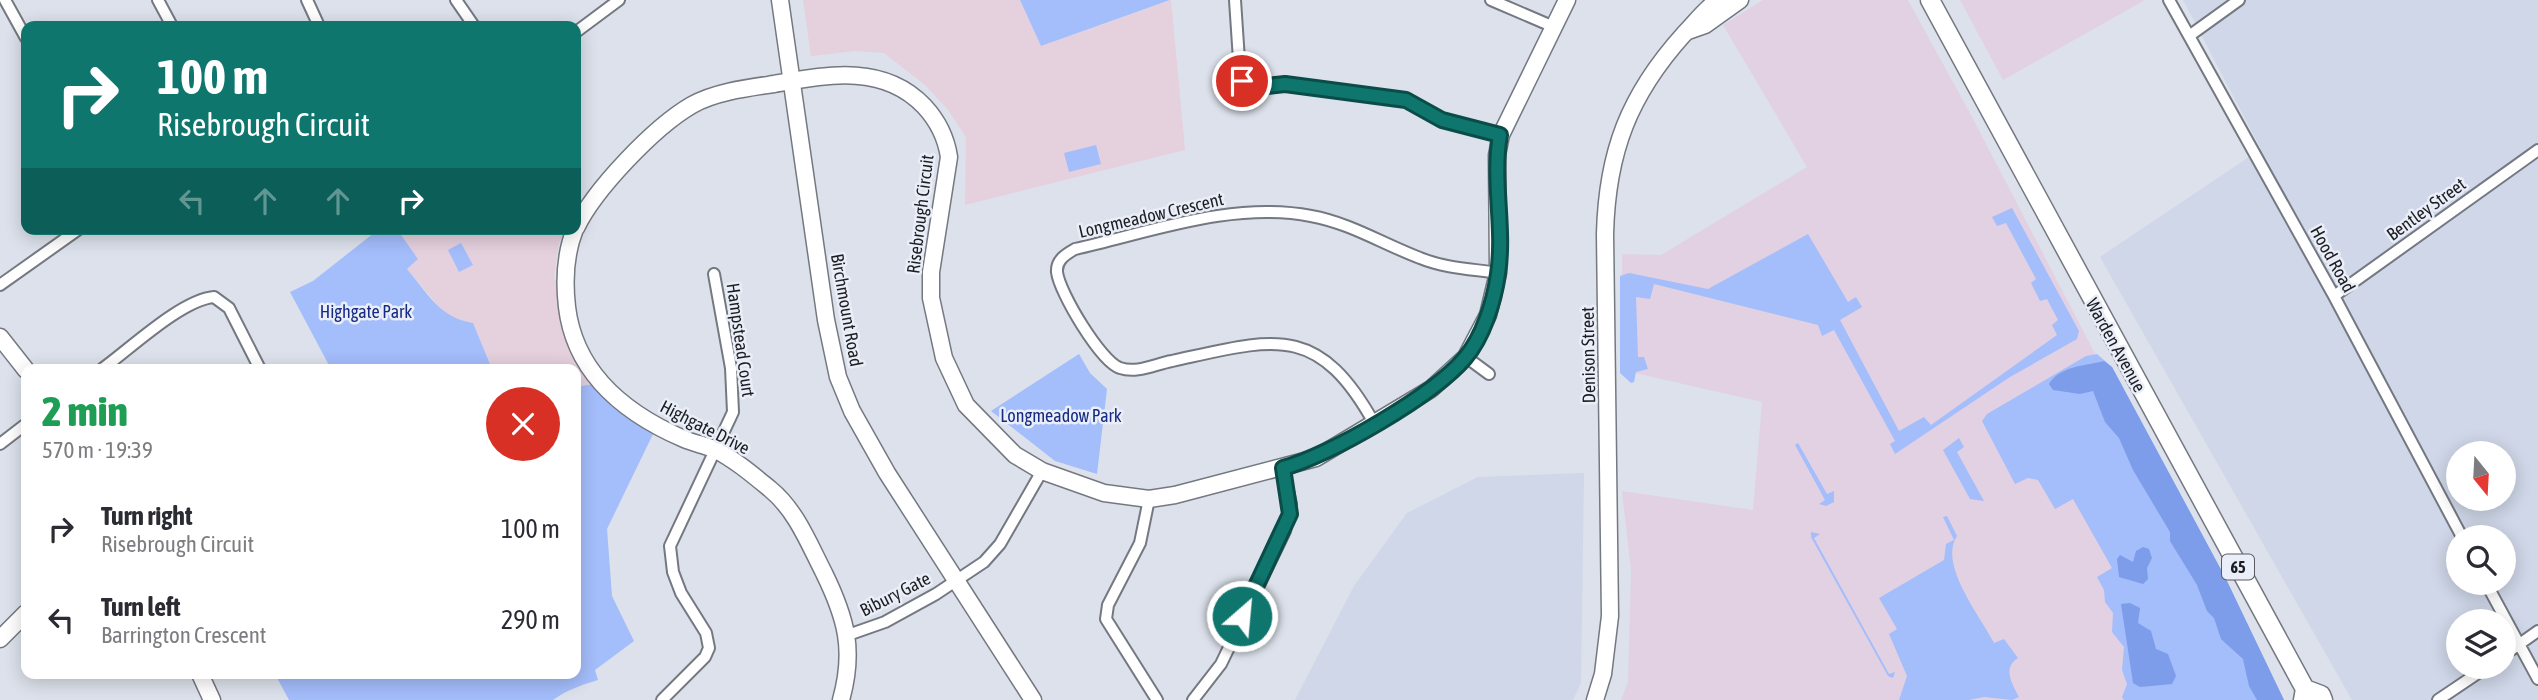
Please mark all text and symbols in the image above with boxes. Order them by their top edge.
text: 100 m [157,48,268,104]
icon: right [42,49,133,140]
pin [1212,51,1272,111]
icon: arrive [1223,62,1261,100]
text: Risebrough Circuit [157,106,370,143]
street label: Risebrough Circuit [902,153,938,275]
street label: Bentley Street [2382,173,2470,245]
icon: left [173,182,211,220]
icon: ahead [246,182,284,220]
icon: ahead [319,182,357,220]
icon: right [392,182,430,220]
street label: Longmeadow Crescent [1076,188,1226,242]
street label: Hood Road [2306,222,2360,296]
street label: Birchmount Road [827,252,867,368]
street label: Hampstead Court [723,282,759,398]
street label: Warden Avenue [2082,294,2150,396]
park label: Highgate Park [320,301,412,322]
street label: Denison Street [1577,307,1599,403]
text: 2 min [42,387,128,435]
button: close [486,387,560,461]
street label: Highgate Drive [657,396,753,458]
park label: Longmeadow Park [1000,405,1122,426]
text: 570 m · 19:39 [42,437,153,463]
north arrow [2446,441,2516,511]
map controls [2446,441,2516,679]
text: Turn right [101,501,192,531]
icon: right [42,510,80,548]
text: 100 m [501,514,560,544]
button: search [2446,525,2516,595]
text: Risebrough Circuit [101,531,254,557]
road number: 65 [2222,554,2254,580]
street label: Bibury Gate [856,567,934,621]
position arrow [1205,579,1279,653]
text: Turn left [101,592,181,622]
icon: left [42,601,80,639]
text: 290 m [501,605,560,635]
button: layers [2446,609,2516,679]
text: Barrington Crescent [101,622,266,648]

